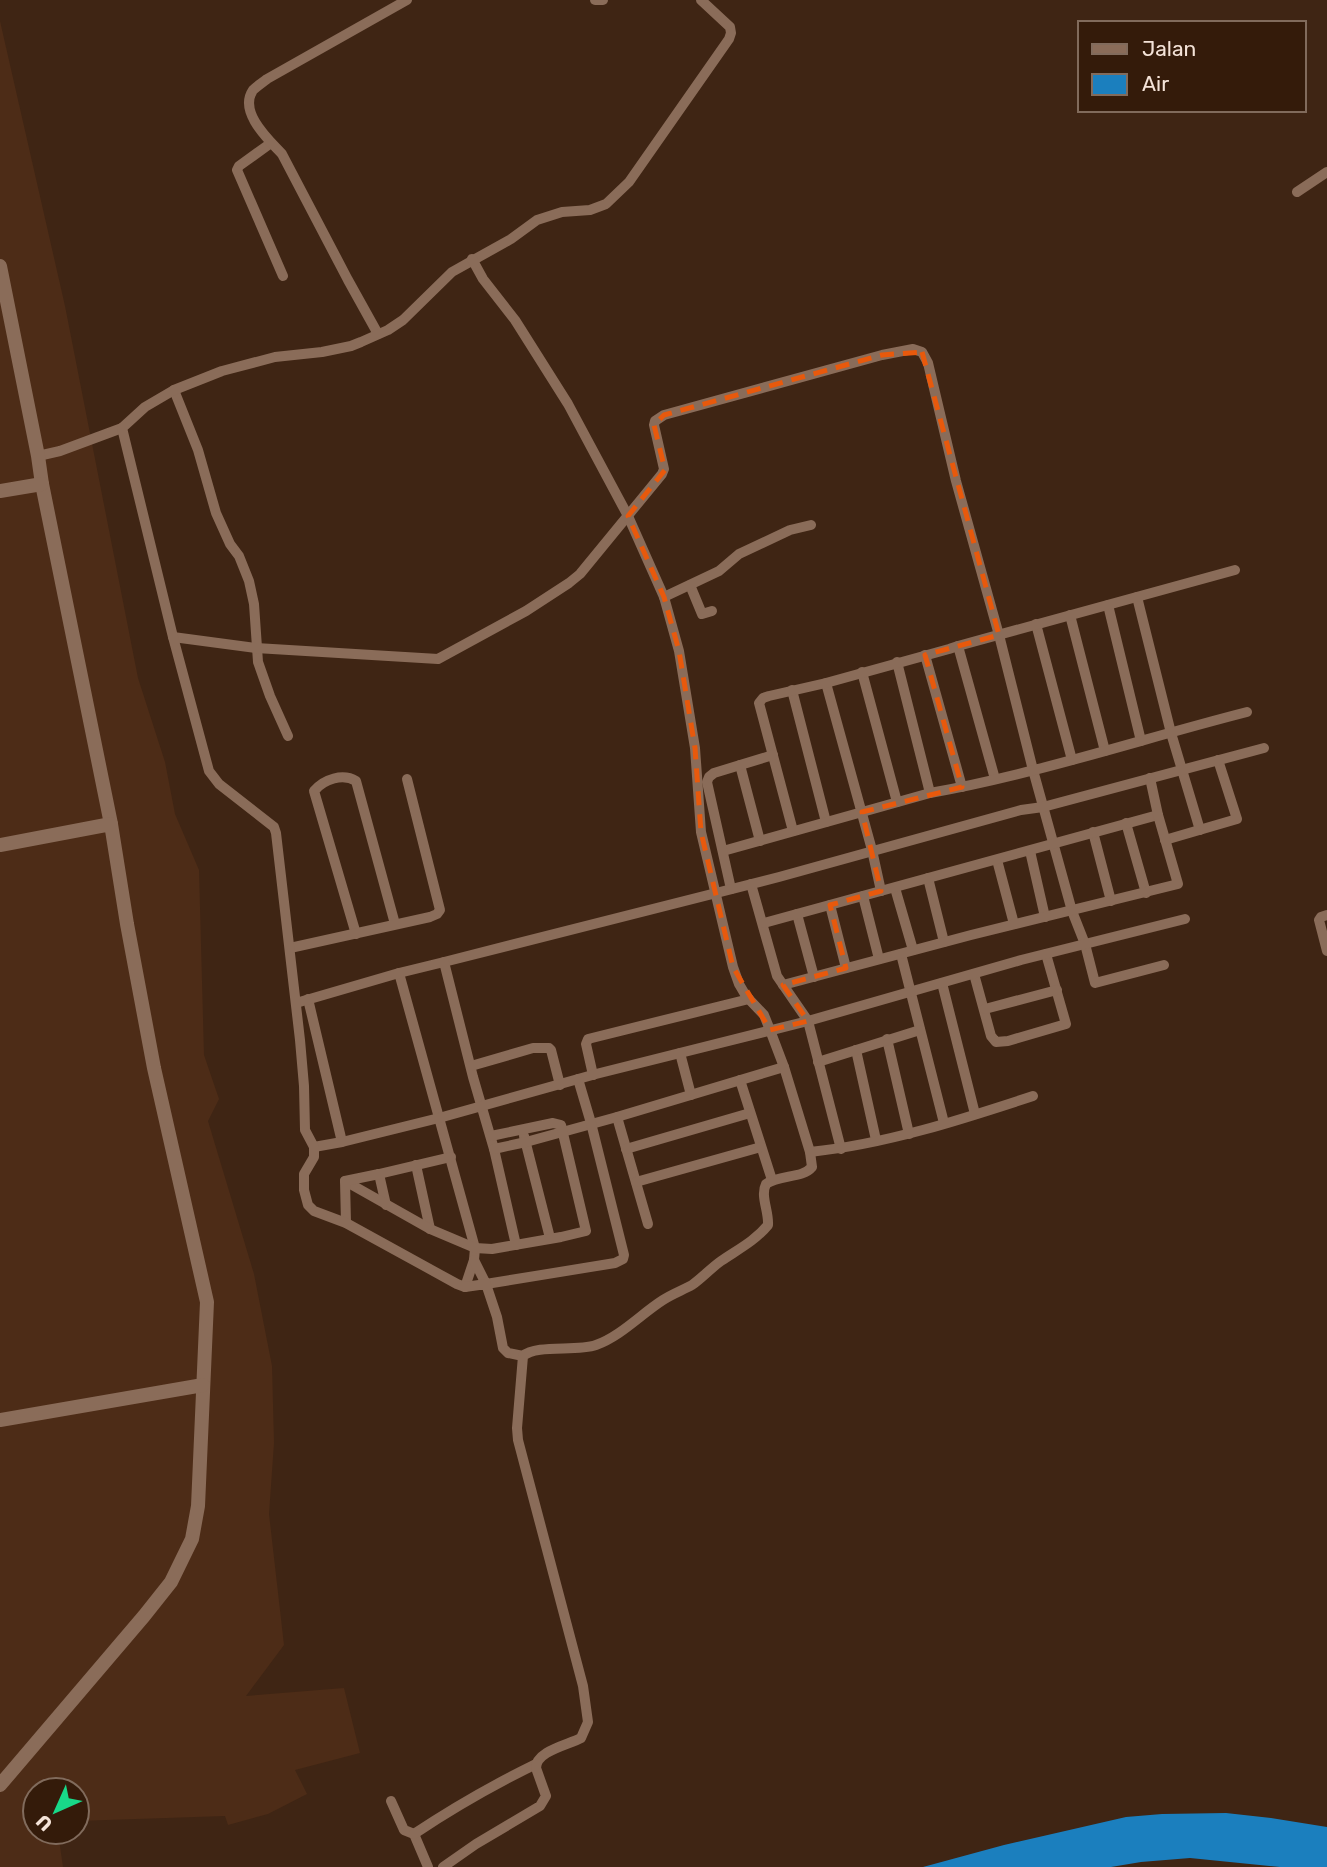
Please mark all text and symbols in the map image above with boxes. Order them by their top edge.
legend [1078,21,1306,112]
text: Jalan [1142,36,1196,61]
text: Air [1142,71,1169,96]
north arrow [21,1776,91,1846]
text: U [31,1810,57,1836]

